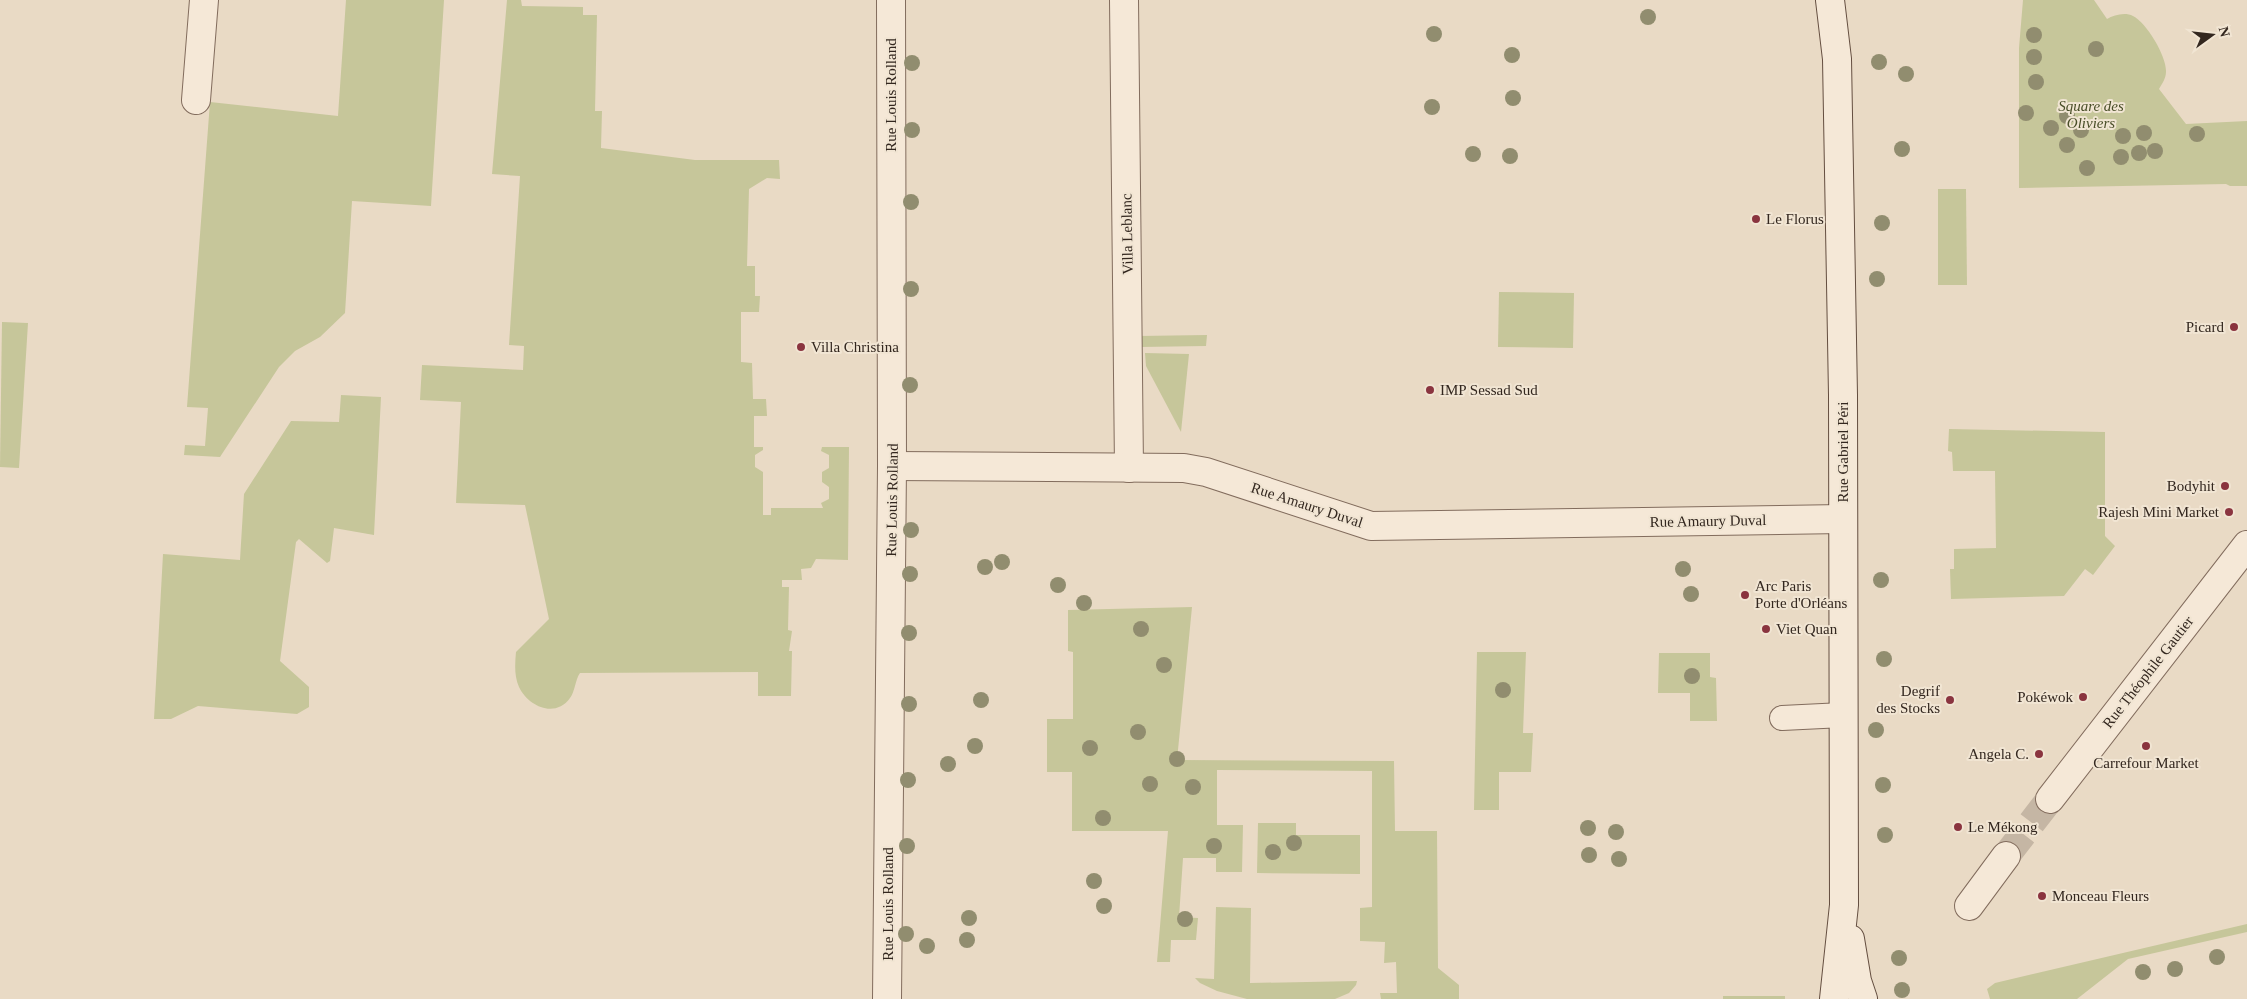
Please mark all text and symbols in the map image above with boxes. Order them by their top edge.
north arrow [2187,10,2237,60]
text: N [2216,25,2233,39]
street label: Rue Louis Rolland [883,38,899,152]
park label: Square des Oliviers [2058,98,2124,131]
street label: Villa Leblanc [1118,193,1136,275]
place label: Le Florus [1766,211,1824,227]
marker: Le Florus [1750,213,1762,225]
place label: Picard [2186,319,2224,335]
marker: Picard [2228,321,2240,333]
place label: Villa Christina [811,339,899,355]
marker: Villa Christina [795,341,807,353]
place label: IMP Sessad Sud [1440,382,1538,398]
marker: IMP Sessad Sud [1424,384,1436,396]
street label: Rue Gabriel Péri [1835,402,1851,502]
street label: Rue Louis Rolland [883,443,901,557]
place label: Bodyhit [2167,478,2216,494]
street label: Rue Amaury Duval [1249,479,1365,531]
marker: Bodyhit [2219,480,2231,492]
place label: Rajesh Mini Market [2098,504,2220,520]
marker: Rajesh Mini Market [2223,506,2235,518]
street label: Rue Amaury Duval [1650,512,1766,530]
place label: Arc Paris Porte d'Orléans [1755,578,1847,611]
marker: Arc Paris Porte d'Orléans [1739,589,1751,601]
street label: Rue Théophile Gautier [2099,613,2197,731]
place label: Viet Quan [1776,621,1838,637]
marker: Viet Quan [1760,623,1772,635]
place label: Degrif des Stocks [1876,683,1940,716]
place label: Pokéwok [2017,689,2073,705]
marker: Pokéwok [2077,691,2089,703]
marker: Degrif des Stocks [1944,694,1956,706]
marker: Carrefour Market [2140,740,2152,752]
place label: Angela C. [1968,746,2029,762]
marker: Angela C. [2033,748,2045,760]
place label: Carrefour Market [2093,755,2200,771]
place label: Le Mékong [1968,819,2038,835]
marker: Le Mékong [1952,821,1964,833]
street label: Rue Louis Rolland [880,847,896,961]
place label: Monceau Fleurs [2052,888,2149,904]
marker: Monceau Fleurs [2036,890,2048,902]

